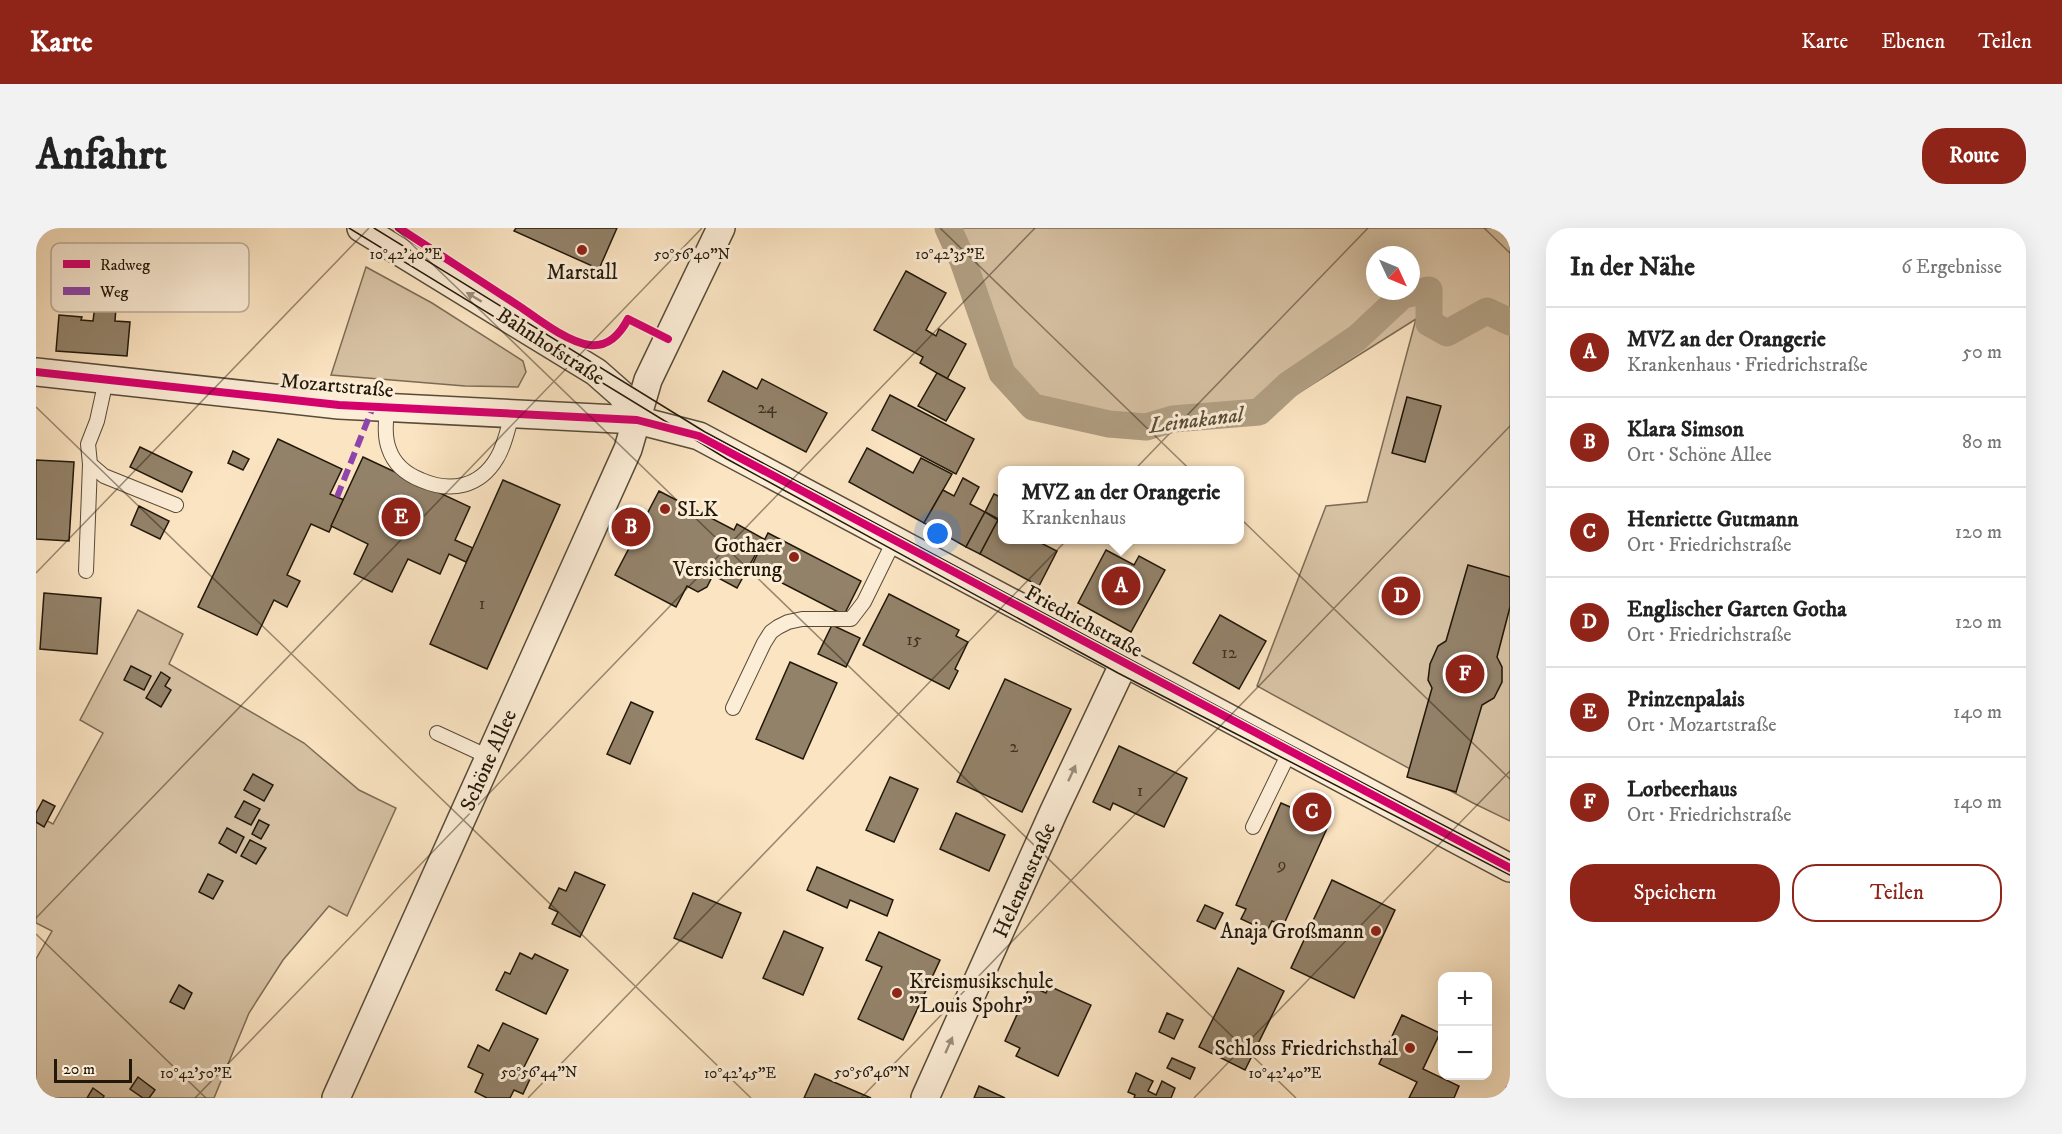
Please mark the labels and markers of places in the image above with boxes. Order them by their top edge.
marker: Marstall [575,243,589,257]
place label: Marstall [546,260,618,286]
pin: E [382,494,421,540]
place label: SLK [677,497,718,523]
marker: SLK [658,502,672,516]
pin: B [612,504,650,550]
place label: Gothaer Versicherung [672,533,783,583]
marker: Gothaer Versicherung [787,550,801,564]
pin: A [1102,564,1140,608]
pin: D [1382,574,1420,619]
pin: F [1446,652,1484,696]
pin: C [1292,790,1332,834]
place label: Anaja Großmann [1220,919,1364,945]
marker: Anaja Großmann [1369,924,1383,938]
place label: Kreismusikschule "Louis Spohr" [909,969,1054,1019]
marker: Kreismusikschule "Louis Spohr" [890,986,904,1000]
place label: Schloss Friedrichsthal [1214,1036,1399,1062]
marker: Schloss Friedrichsthal [1403,1041,1417,1055]

